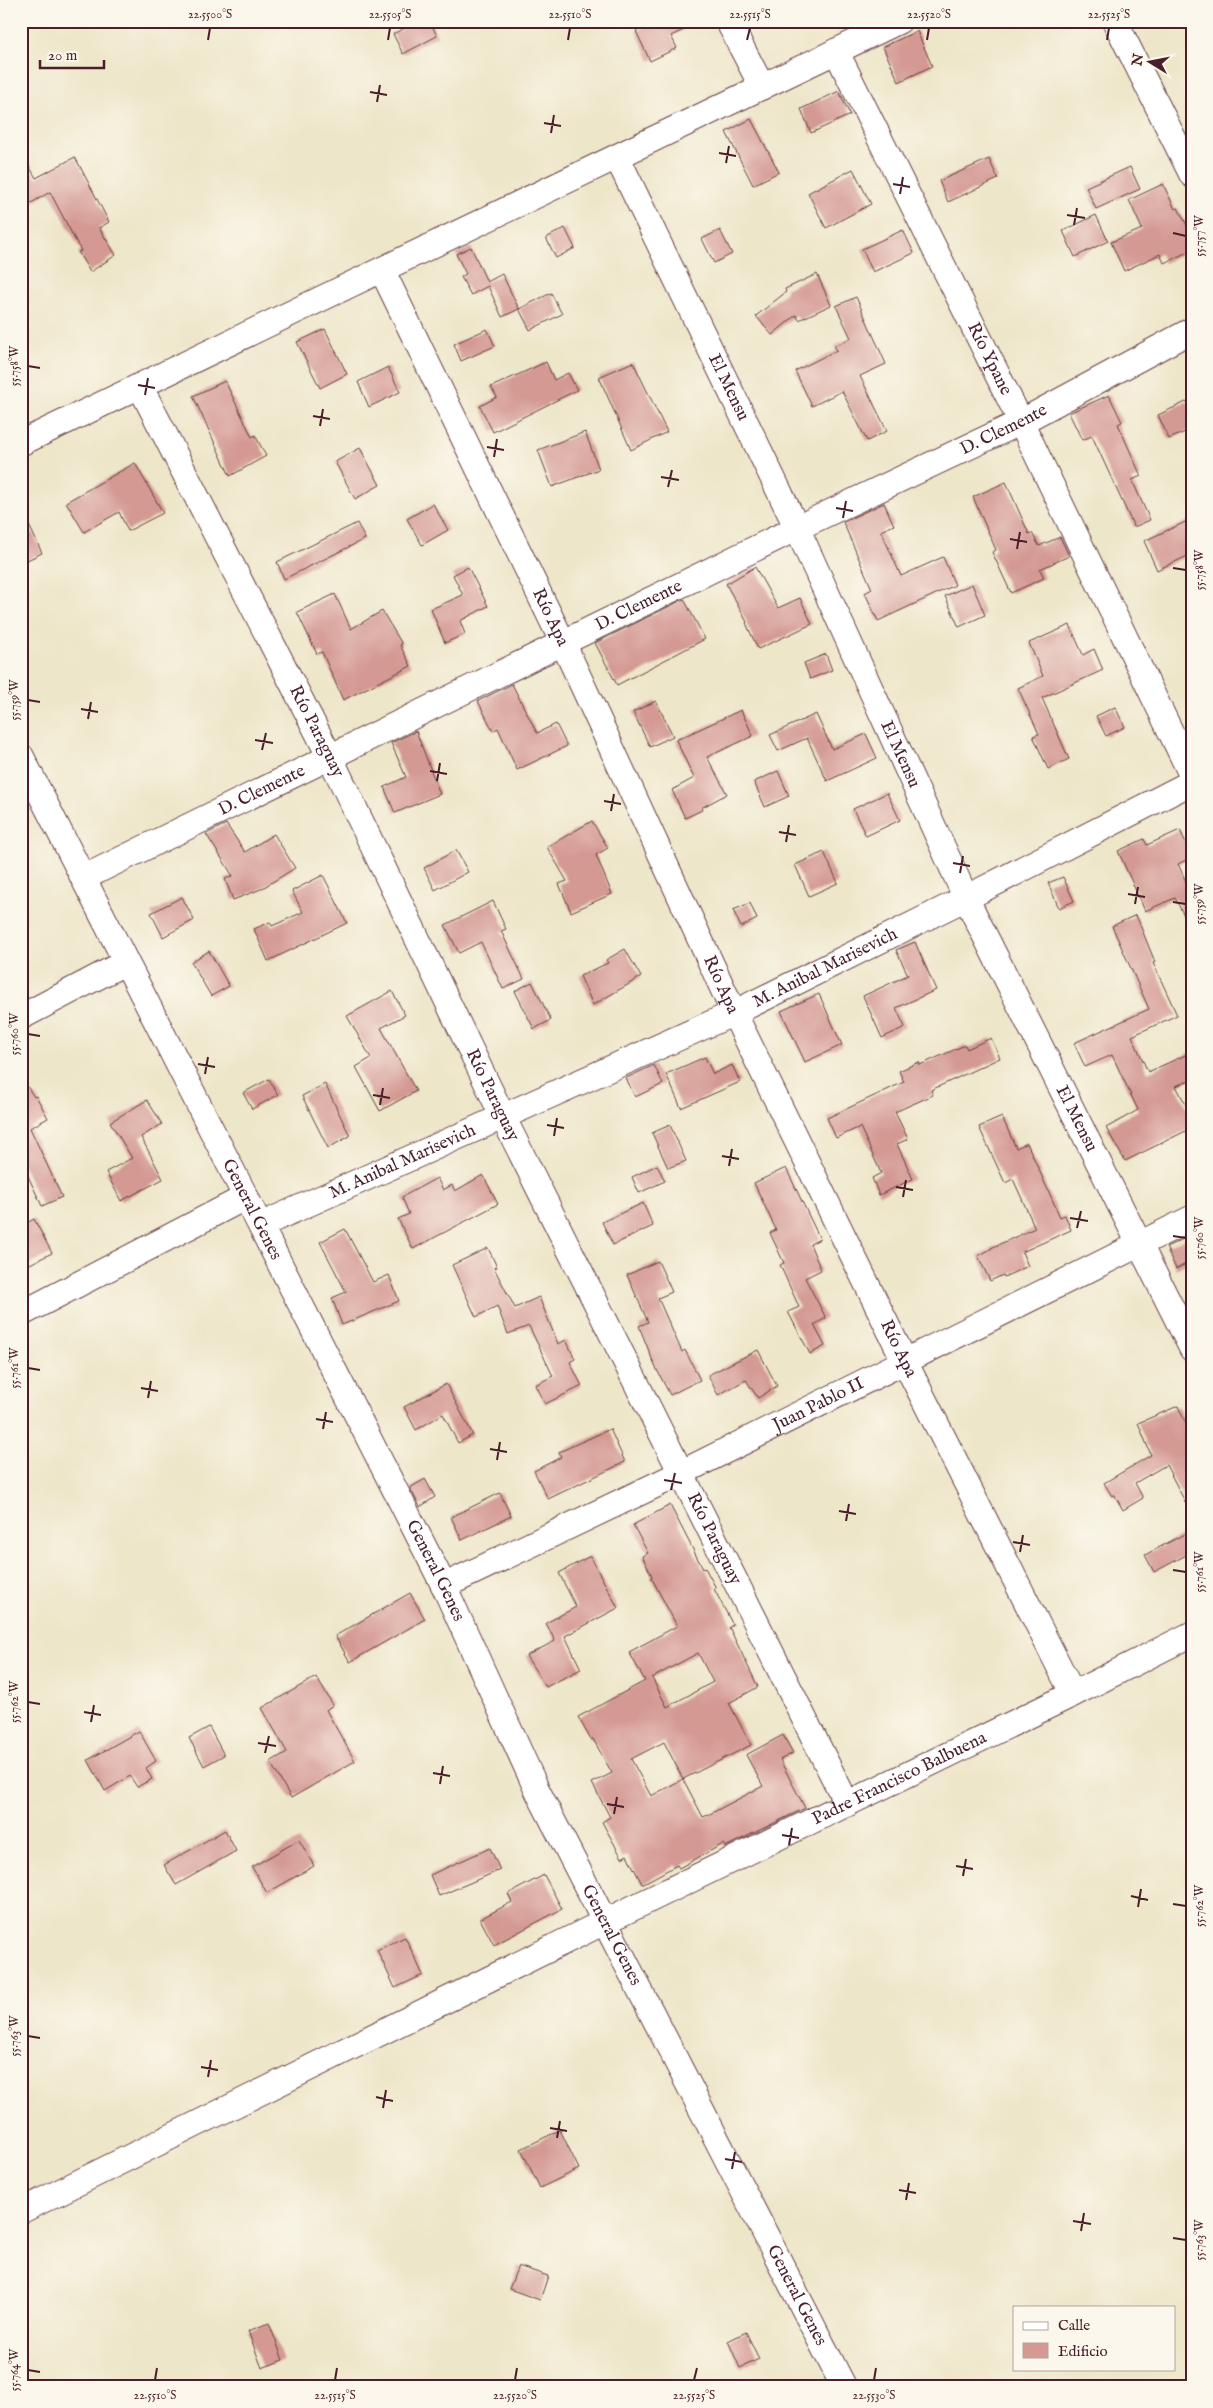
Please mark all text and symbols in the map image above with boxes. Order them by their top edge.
text: 22.5500°S [188,7,232,22]
text: 22.5505°S [369,7,411,22]
text: 22.5510°S [549,7,591,22]
text: 22.5515°S [729,7,771,22]
text: 22.5520°S [907,7,951,22]
text: 22.5525°S [1088,7,1130,22]
scale bar [40,38,104,70]
north arrow [1126,38,1176,88]
text: 20 m [48,46,78,65]
text: N [1128,52,1148,68]
text: 55.757°W [1192,215,1207,257]
street label: Río Ypane [962,319,1017,399]
text: 55.758°W [7,345,22,386]
street label: El Mensu [703,350,755,425]
street label: D. Clemente [956,399,1051,461]
text: 55.758°W [1192,549,1207,590]
street label: D. Clemente [592,575,686,637]
street label: Río Apa [527,584,574,650]
text: 55.759°W [7,679,22,721]
street label: Río Paraguay [284,682,350,781]
street label: El Mensu [875,717,926,792]
street label: D. Clemente [214,759,309,821]
text: 55.759°W [1192,883,1207,925]
street label: M. Anibal Marisevich [749,922,902,1013]
street label: Río Apa [698,952,744,1018]
text: 55.760°W [7,1012,22,1055]
street label: Río Paraguay [460,1045,525,1145]
street label: El Mensu [1050,1082,1103,1156]
street label: M. Anibal Marisevich [325,1119,480,1204]
street label: General Genes [217,1155,287,1264]
text: 55.760°W [1192,1216,1207,1259]
street label: Río Apa [875,1316,923,1382]
text: 55.761°W [7,1347,22,1388]
street label: Juan Pablo II [767,1372,868,1438]
street label: Río Paraguay [682,1489,747,1589]
street label: General Genes [401,1516,470,1625]
text: 55.761°W [1192,1551,1207,1592]
text: 55.762°W [7,1680,22,1723]
street label: Padre Francisco Balbuena [808,1726,990,1831]
street label: General Genes [576,1881,647,1990]
text: 55.762°W [1192,1884,1207,1927]
text: 55.763°W [7,2015,22,2057]
text: 55.763°W [1192,2219,1207,2261]
street label: General Genes [761,2241,832,2350]
legend [1013,2306,1176,2370]
text: Calle [1058,2316,1090,2335]
text: Edificio [1058,2342,1108,2361]
text: 55.764°W [7,2348,22,2391]
text: 22.5510°S [134,2388,176,2403]
text: 22.5515°S [314,2388,356,2403]
text: 22.5520°S [493,2388,537,2403]
text: 22.5525°S [673,2388,715,2403]
text: 22.5530°S [853,2388,895,2403]

